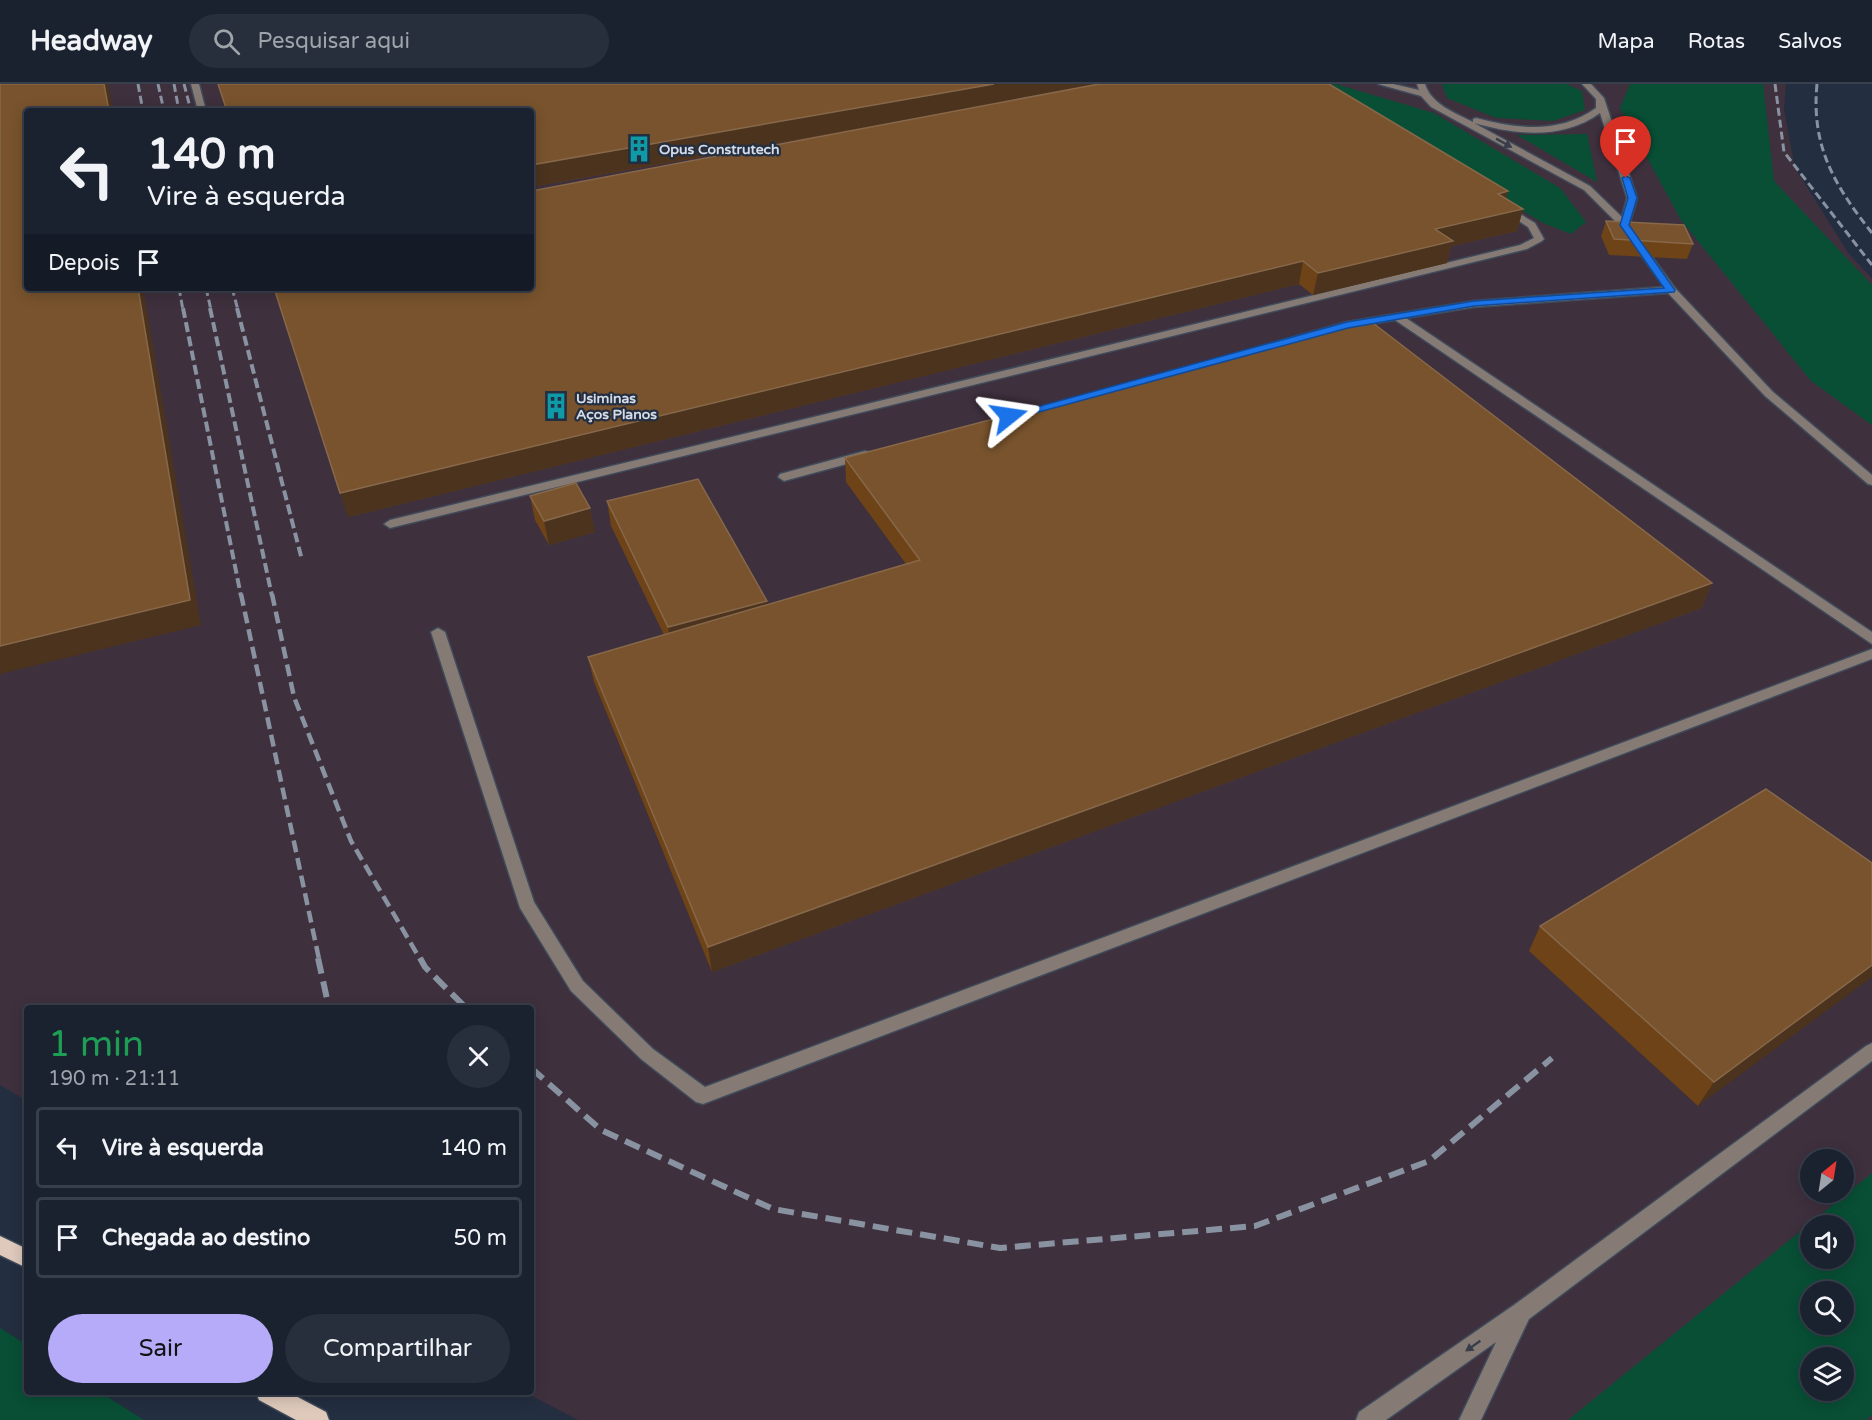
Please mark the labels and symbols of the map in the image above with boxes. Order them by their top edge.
pin [1600,116,1651,178]
building icon: Opus Construtech [624,134,654,164]
one-way arrow [1496,138,1513,148]
place label: Opus Construtech [659,141,780,158]
position arrow [977,384,1041,448]
place label: Usiminas Aços Planos [576,390,657,423]
building icon: Usiminas Aços Planos [541,391,571,421]
north arrow [1800,1149,1854,1203]
one-way arrow [1466,1339,1481,1351]

